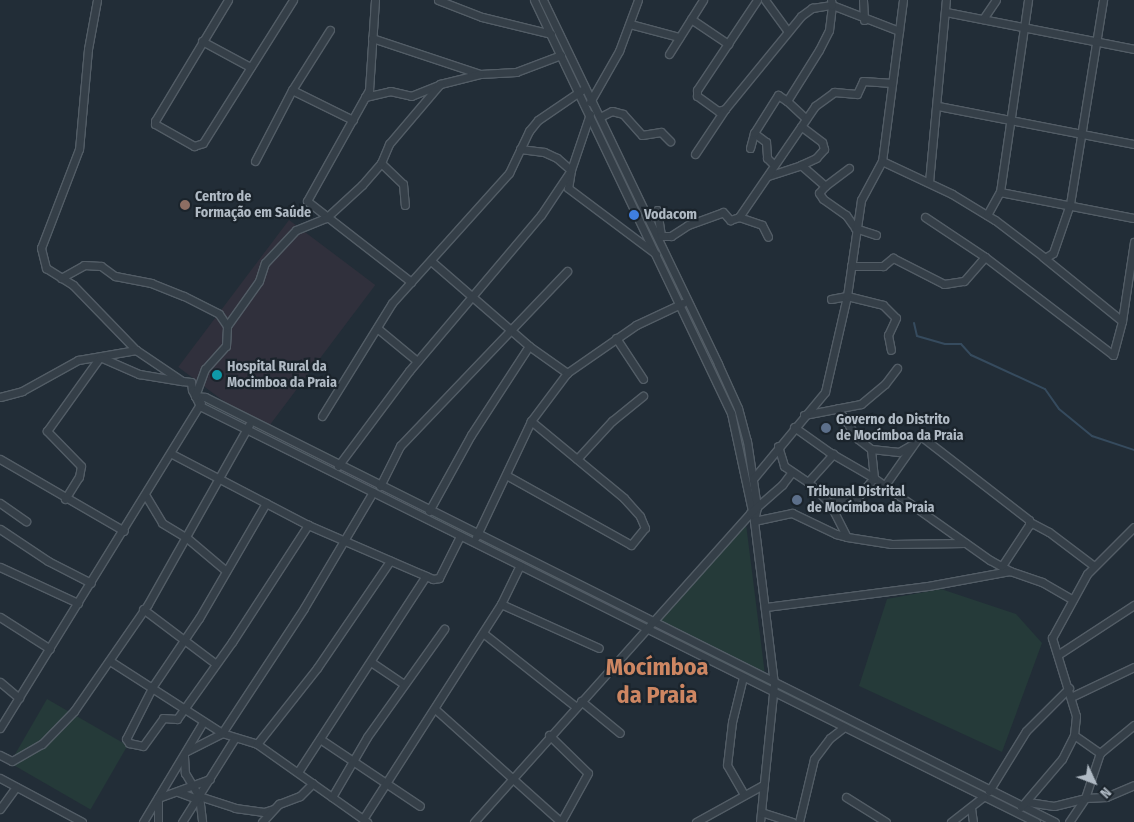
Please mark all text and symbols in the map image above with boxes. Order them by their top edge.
place label: Centro de Formação em Saúde [195,189,311,222]
marker: Centro de Formação em Saúde [179,199,191,211]
place label: Vodacom [644,207,697,223]
marker: Vodacom [628,209,640,221]
place label: Hospital Rural da Mocimboa da Praia [227,359,337,392]
marker: Hospital Rural da Mocimboa da Praia [211,369,223,381]
place label: Governo do Distrito de Mocímboa da Praia [836,412,964,444]
marker: Governo do Distrito de Mocímboa da Praia [820,422,832,434]
place label: Tribunal Distrital de Mocímboa da Praia [807,484,935,516]
marker: Tribunal Distrital de Mocímboa da Praia [791,494,803,506]
district label: Mocímboa da Praia [606,654,708,710]
north arrow [1069,757,1119,807]
text: N [1096,784,1114,801]

